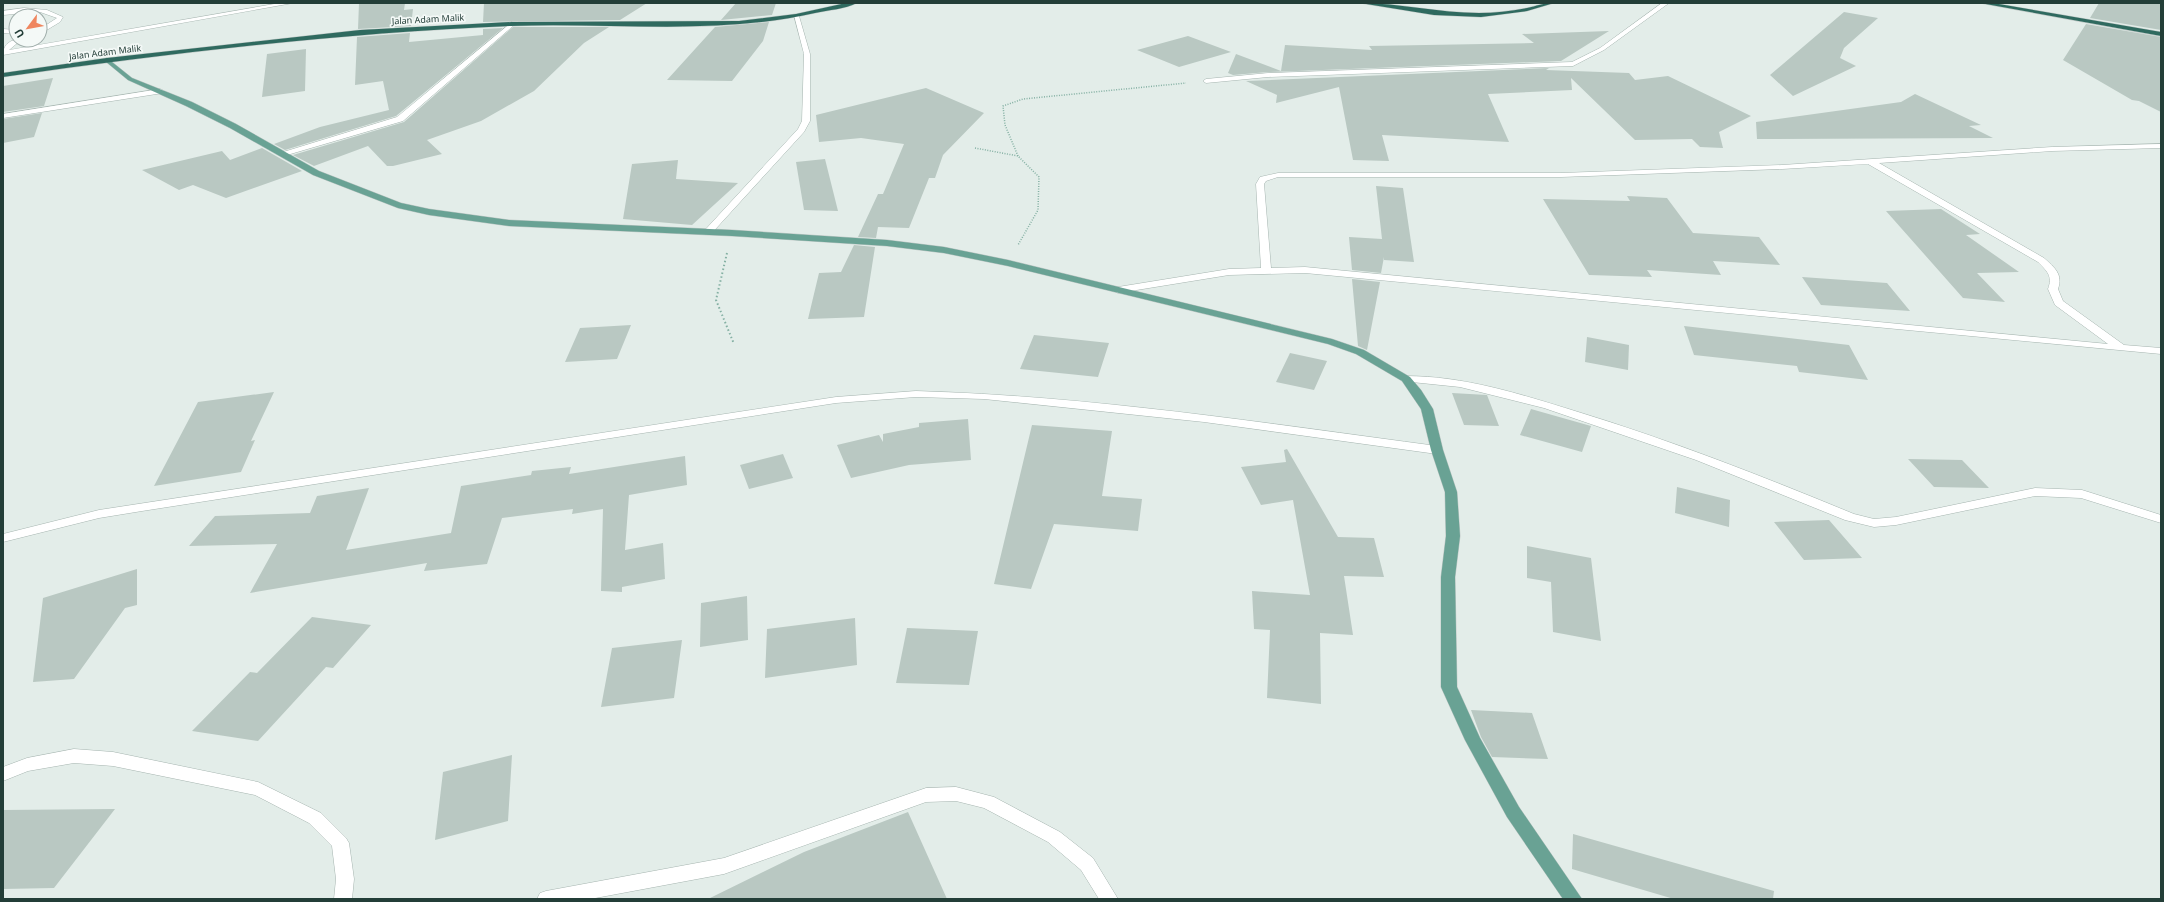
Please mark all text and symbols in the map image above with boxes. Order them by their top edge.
north arrow [8,8,48,48]
street label: Jalan Adam Malik [390,11,465,27]
text: U [11,26,28,41]
street label: Jalan Adam Malik [67,41,142,63]

